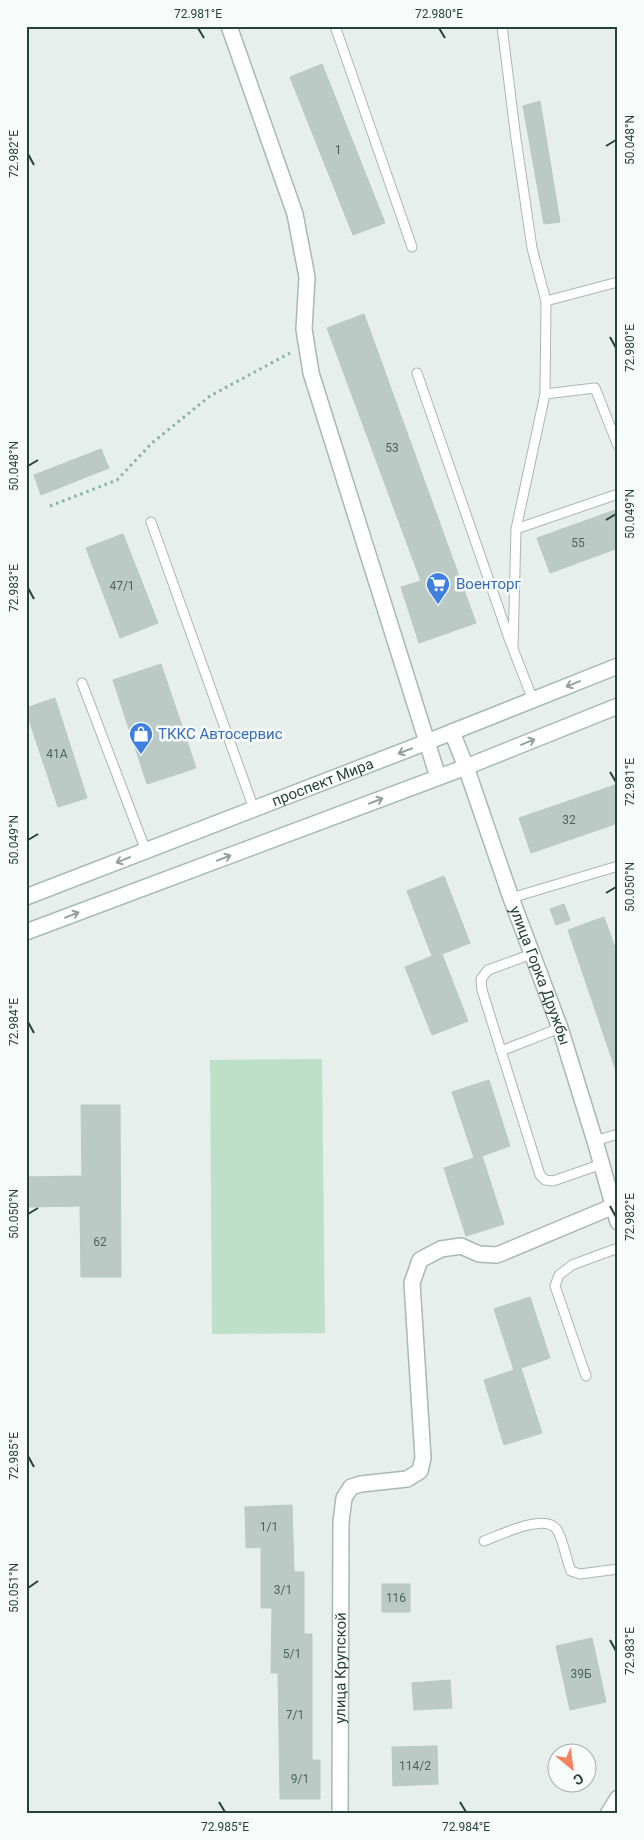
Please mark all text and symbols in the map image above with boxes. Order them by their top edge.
text: 72.981°E [174,7,222,21]
text: 72.980°E [415,7,463,21]
text: 50.048°N [623,115,637,165]
text: 72.982°E [7,130,21,178]
house number: 1 [335,143,341,157]
text: 72.980°E [623,324,637,372]
text: 50.048°N [7,441,21,491]
house number: 53 [385,441,399,455]
text: 50.049°N [623,489,637,539]
house number: 55 [571,536,585,550]
text: 72.983°E [7,564,21,612]
supermarket icon: Военторг [425,571,451,605]
place label: Военторг [456,575,521,593]
house number: 47/1 [109,579,135,593]
one-way arrow [565,680,581,689]
shop icon: ТККС Автосервис [128,721,154,755]
place label: ТККС Автосервис [158,725,283,743]
one-way arrow [520,737,535,747]
house number: 41А [46,747,68,761]
one-way arrow [398,747,414,756]
street label: проспект Мира [269,755,376,810]
text: 72.981°E [623,758,637,806]
one-way arrow [368,796,383,805]
house number: 32 [562,813,576,827]
text: 50.049°N [7,815,21,865]
one-way arrow [216,853,231,862]
one-way arrow [116,856,131,865]
text: 50.050°N [623,862,637,912]
street label: улица Горка Дружбы [506,903,574,1047]
one-way arrow [64,910,79,919]
text: 72.984°E [7,998,21,1046]
text: 50.050°N [7,1189,21,1239]
text: 72.982°E [623,1193,637,1241]
house number: 62 [93,1235,107,1249]
text: 72.985°E [7,1432,21,1480]
house number: 1/1 [260,1520,278,1534]
text: 50.051°N [7,1563,21,1613]
house number: 3/1 [274,1583,292,1597]
house number: 116 [386,1591,406,1605]
street label: улица Крупской [331,1612,350,1724]
text: 72.983°E [623,1627,637,1675]
house number: 5/1 [283,1647,301,1661]
house number: 39Б [570,1667,592,1681]
house number: 7/1 [286,1708,304,1722]
north arrow [546,1742,596,1792]
house number: 114/2 [399,1759,431,1773]
text: С [570,1770,586,1789]
house number: 9/1 [291,1772,309,1786]
text: 72.985°E [201,1820,249,1834]
text: 72.984°E [442,1820,490,1834]

